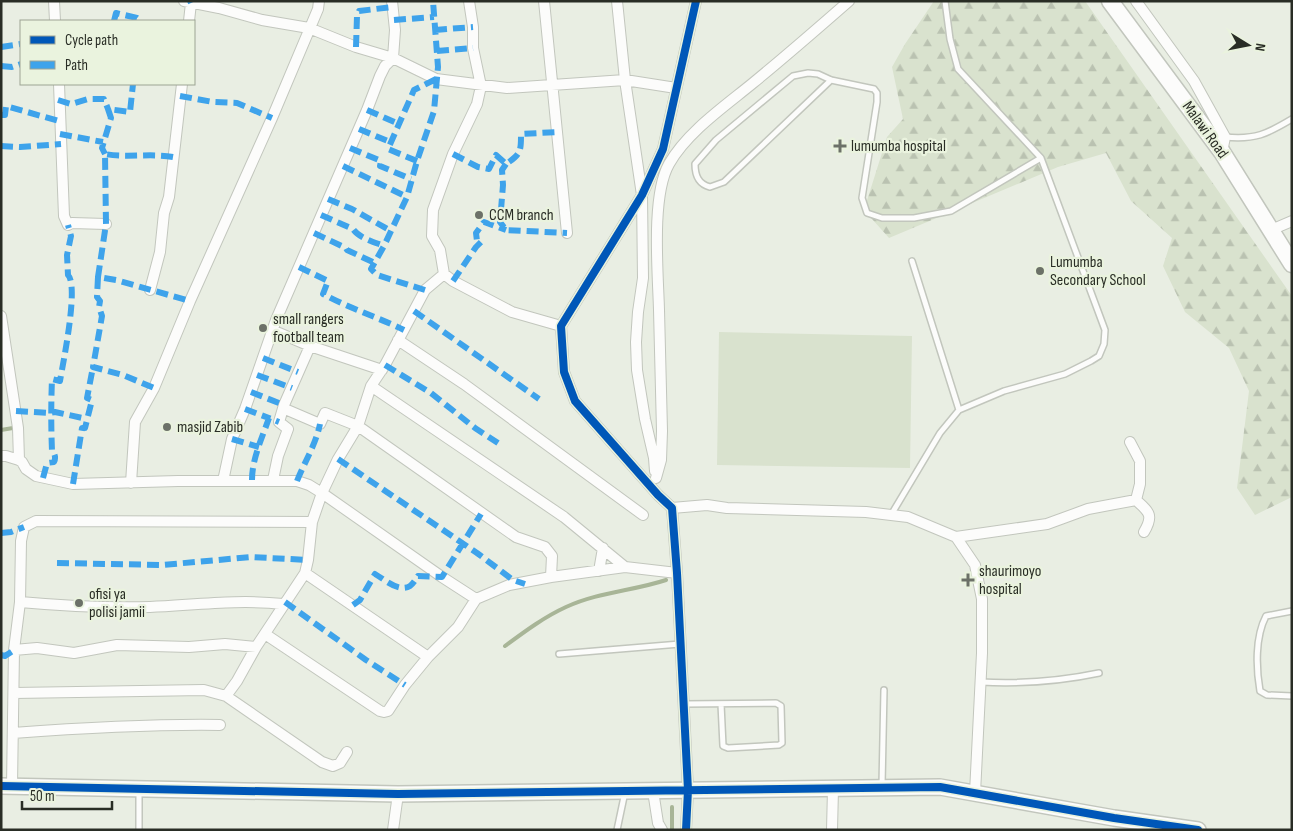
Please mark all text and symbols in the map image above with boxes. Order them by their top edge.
legend [20,20,195,85]
north arrow [1223,20,1273,70]
text: Cycle path [65,31,118,50]
text: N [1251,42,1269,52]
text: Path [65,56,88,75]
street label: Malawi Road [1178,98,1232,162]
place label: lumumba hospital [851,137,946,156]
marker: lumumba hospital [833,139,847,153]
place label: CCM branch [489,206,554,225]
marker: CCM branch [473,209,485,221]
place label: Lumumba Secondary School [1050,253,1146,290]
marker: Lumumba Secondary School [1034,265,1046,277]
place label: small rangers football team [273,310,344,347]
marker: small rangers football team [257,322,269,334]
place label: masjid Zabib [177,418,243,437]
marker: masjid Zabib [161,421,173,433]
place label: shaurimoyo hospital [979,562,1041,599]
marker: shaurimoyo hospital [961,573,975,587]
place label: ofisi ya polisi jamii [89,585,145,622]
marker: ofisi ya polisi jamii [73,597,85,609]
scale bar [22,778,112,810]
text: 50 m [30,787,55,806]

